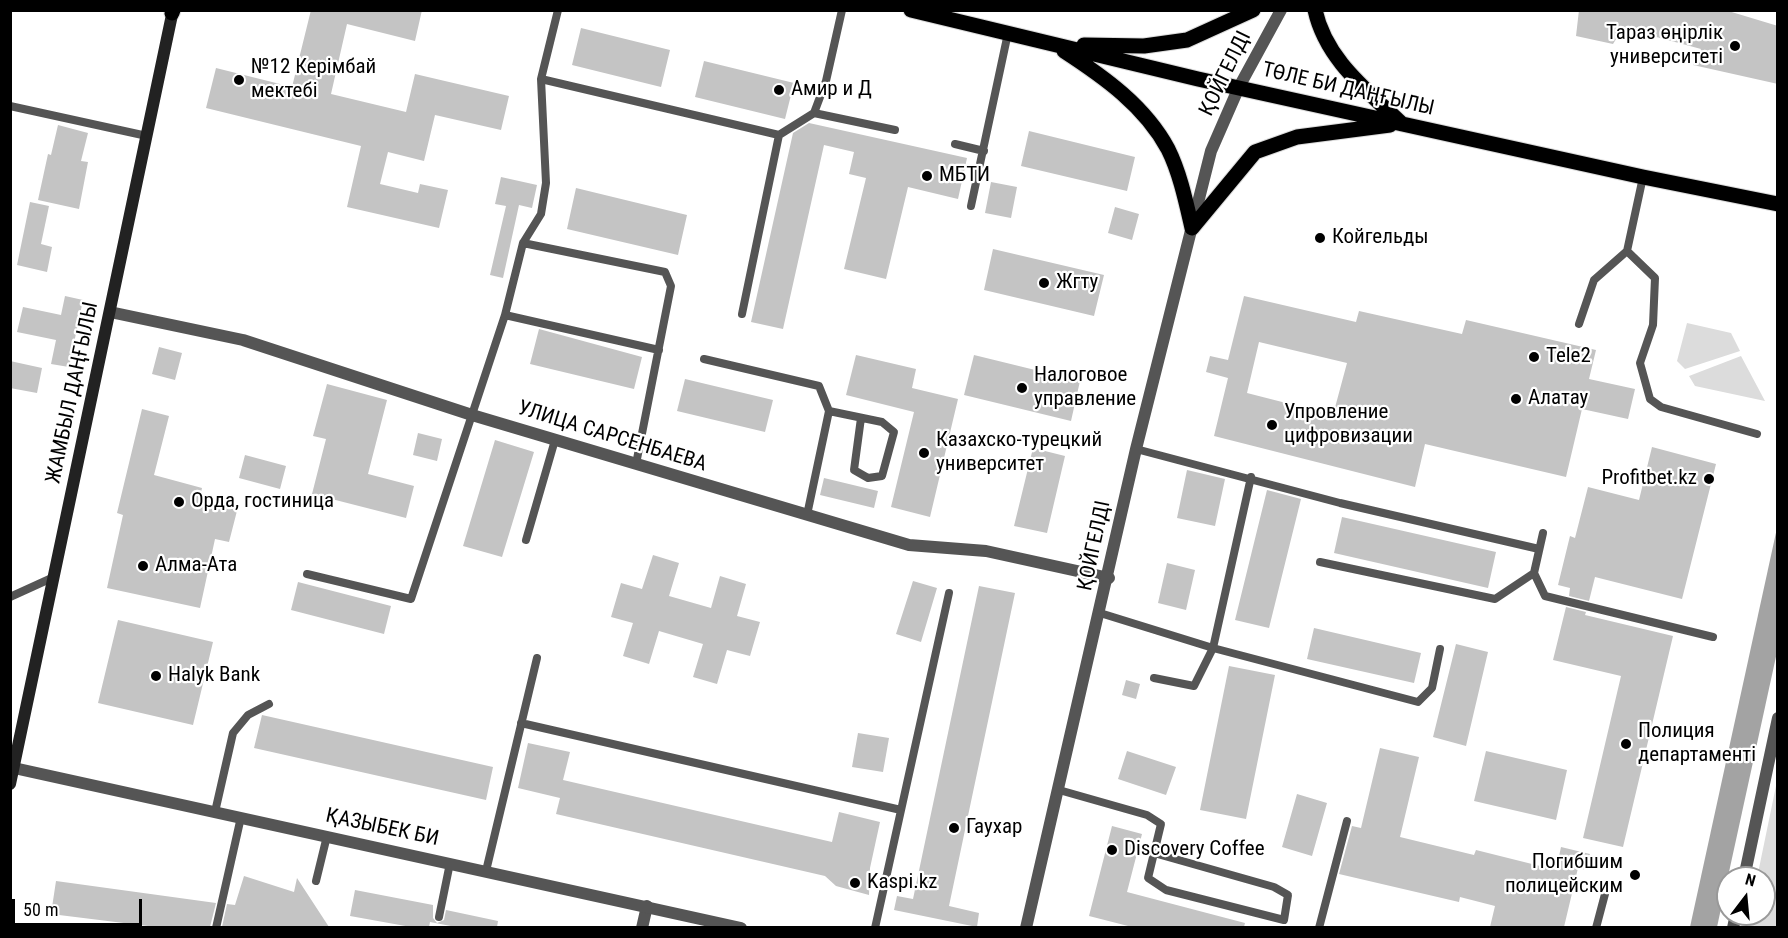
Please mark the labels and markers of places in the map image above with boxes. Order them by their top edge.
place label: Тараз өңірлік университеті [1606,21,1723,71]
marker: Тараз өңірлік университеті [1728,39,1742,53]
place label: №12 Керімбай мектебі [251,55,376,105]
marker: №12 Керімбай мектебі [232,73,246,87]
place label: Амир и Д [791,77,872,103]
marker: Амир и Д [772,83,786,97]
place label: МБТИ [939,163,990,189]
marker: МБТИ [920,169,934,183]
place label: Койгельды [1332,225,1428,251]
marker: Койгельды [1313,231,1327,245]
place label: Жгту [1056,270,1098,296]
marker: Жгту [1037,276,1051,290]
place label: Tele2 [1546,344,1591,370]
marker: Tele2 [1527,350,1541,364]
place label: Налоговое управление [1034,363,1136,413]
marker: Налоговое управление [1015,381,1029,395]
place label: Алатау [1528,386,1588,412]
marker: Алатау [1509,392,1523,406]
place label: Упровление цифровизации [1284,400,1413,450]
marker: Упровление цифровизации [1265,418,1279,432]
place label: Казахско-турецкий университет [936,428,1102,478]
marker: Казахско-турецкий университет [917,446,931,460]
place label: Profitbet.kz [1601,466,1697,492]
marker: Profitbet.kz [1702,472,1716,486]
place label: Орда, гостиница [191,489,334,515]
marker: Орда, гостиница [172,495,186,509]
place label: Алма-Ата [155,553,237,579]
marker: Алма-Ата [136,559,150,573]
place label: Halyk Bank [168,663,260,689]
marker: Halyk Bank [149,669,163,683]
place label: Полиция департаменті [1638,719,1756,769]
marker: Полиция департаменті [1619,737,1633,751]
place label: Гаухар [966,815,1022,841]
marker: Гаухар [947,821,961,835]
place label: Discovery Coffee [1124,837,1264,863]
marker: Discovery Coffee [1105,843,1119,857]
place label: Погибшим полицейским [1505,850,1623,900]
marker: Погибшим полицейским [1628,868,1642,882]
place label: Kaspi.kz [867,870,937,896]
marker: Kaspi.kz [848,876,862,890]

